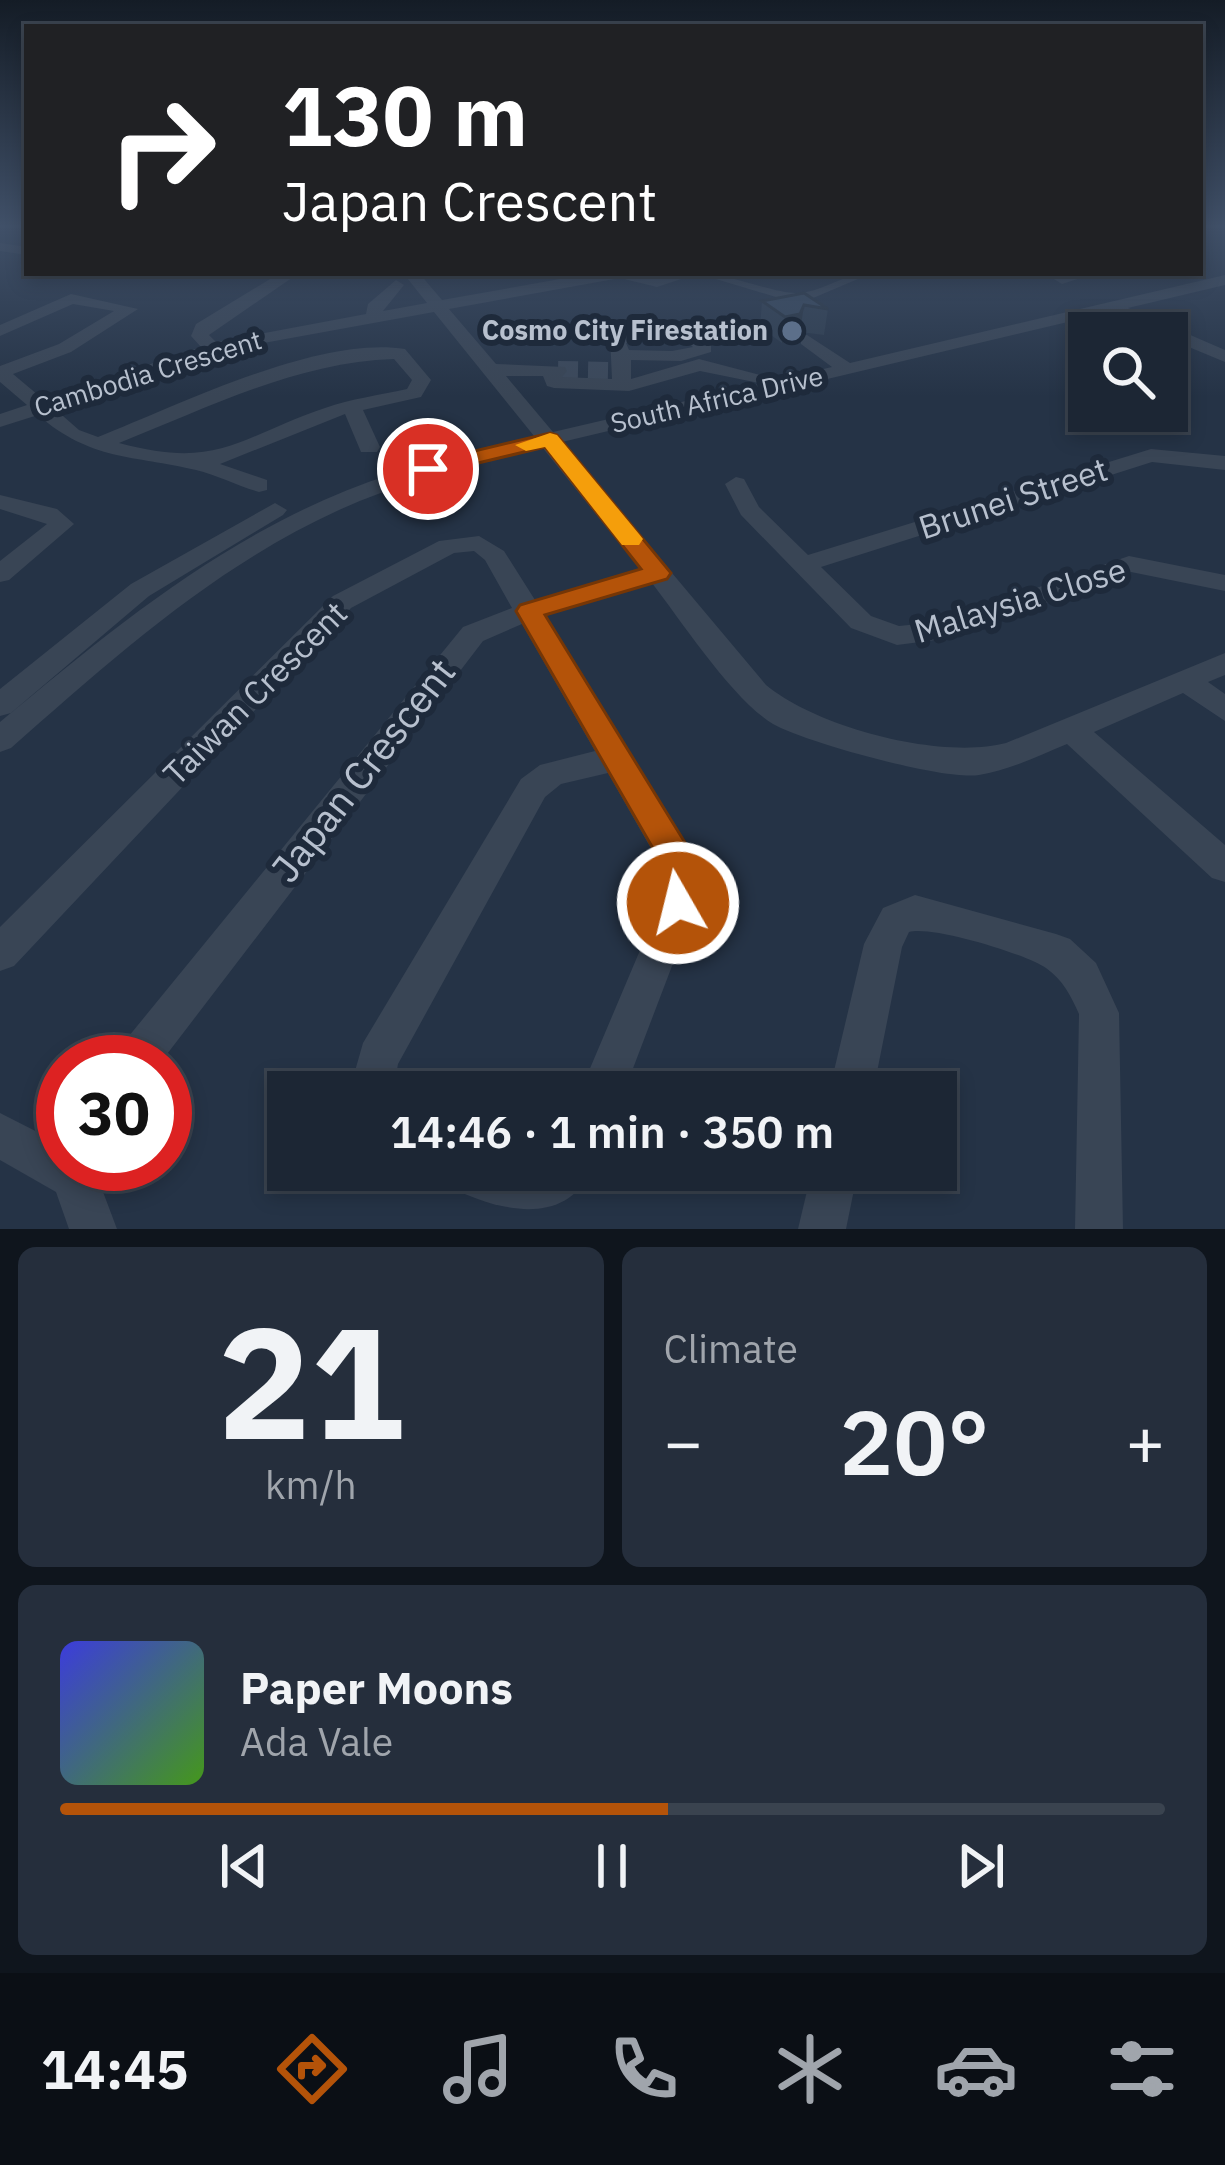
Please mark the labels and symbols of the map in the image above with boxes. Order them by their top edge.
place label: Cosmo City Firestation [482,312,768,347]
marker: Cosmo City Firestation [779,318,805,344]
street label: Cambodia Crescent [29,321,266,424]
street label: South Africa Drive [607,357,826,440]
pin [377,418,479,520]
street label: Brunei Street [913,447,1113,548]
street label: Malaysia Close [909,547,1131,652]
street label: Taiwan Crescent [153,591,356,794]
street label: Japan Crescent [259,647,466,892]
position arrow [615,840,741,966]
speed limit sign: 30 [36,1035,192,1191]

